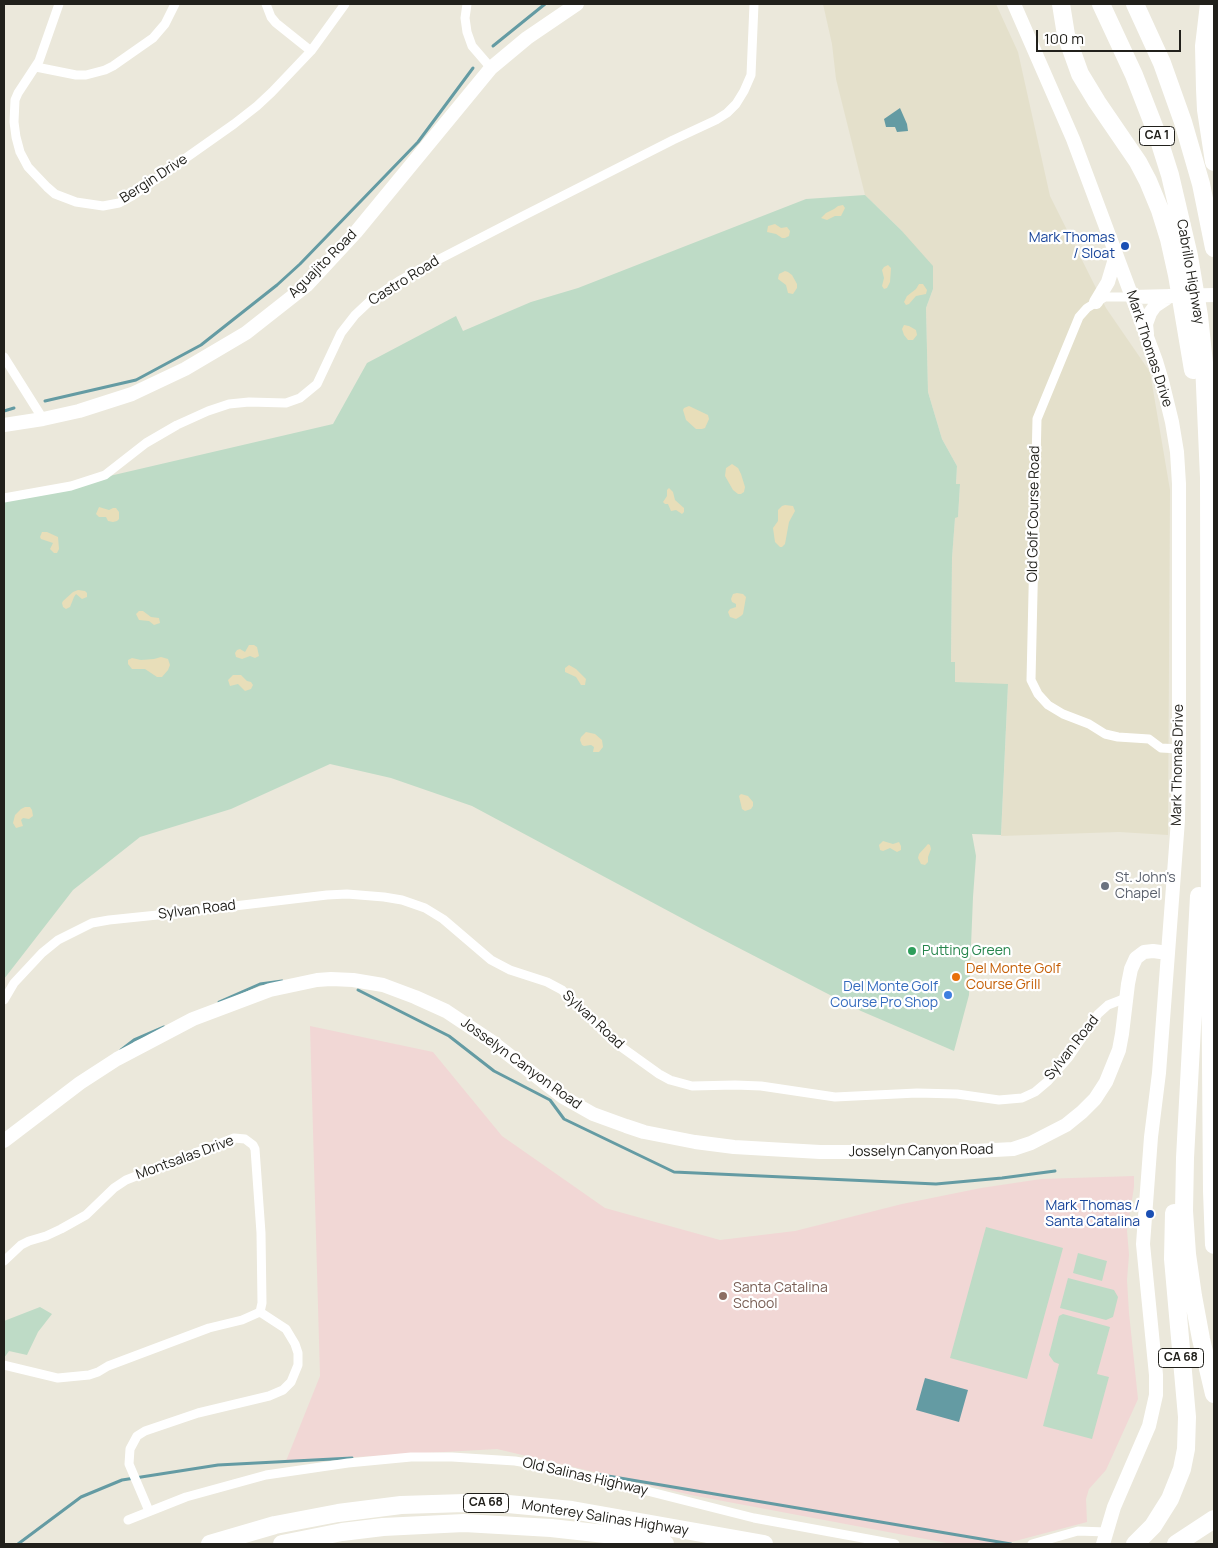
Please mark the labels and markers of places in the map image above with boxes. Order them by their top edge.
place label: Mark Thomas / Sloat [1029,230,1115,262]
marker: Mark Thomas / Sloat [1119,240,1131,252]
place label: St. John's Chapel [1115,870,1176,902]
marker: St. John's Chapel [1099,880,1111,892]
place label: Putting Green [922,943,1011,959]
marker: Putting Green [906,945,918,957]
place label: Del Monte Golf Course Grill [966,961,1061,994]
marker: Del Monte Golf Course Grill [950,971,962,983]
place label: Del Monte Golf Course Pro Shop [830,979,938,1012]
marker: Del Monte Golf Course Pro Shop [942,989,954,1001]
place label: Mark Thomas / Santa Catalina [1045,1198,1140,1230]
marker: Mark Thomas / Santa Catalina [1144,1208,1156,1220]
place label: Santa Catalina School [733,1280,828,1312]
marker: Santa Catalina School [717,1290,729,1302]

